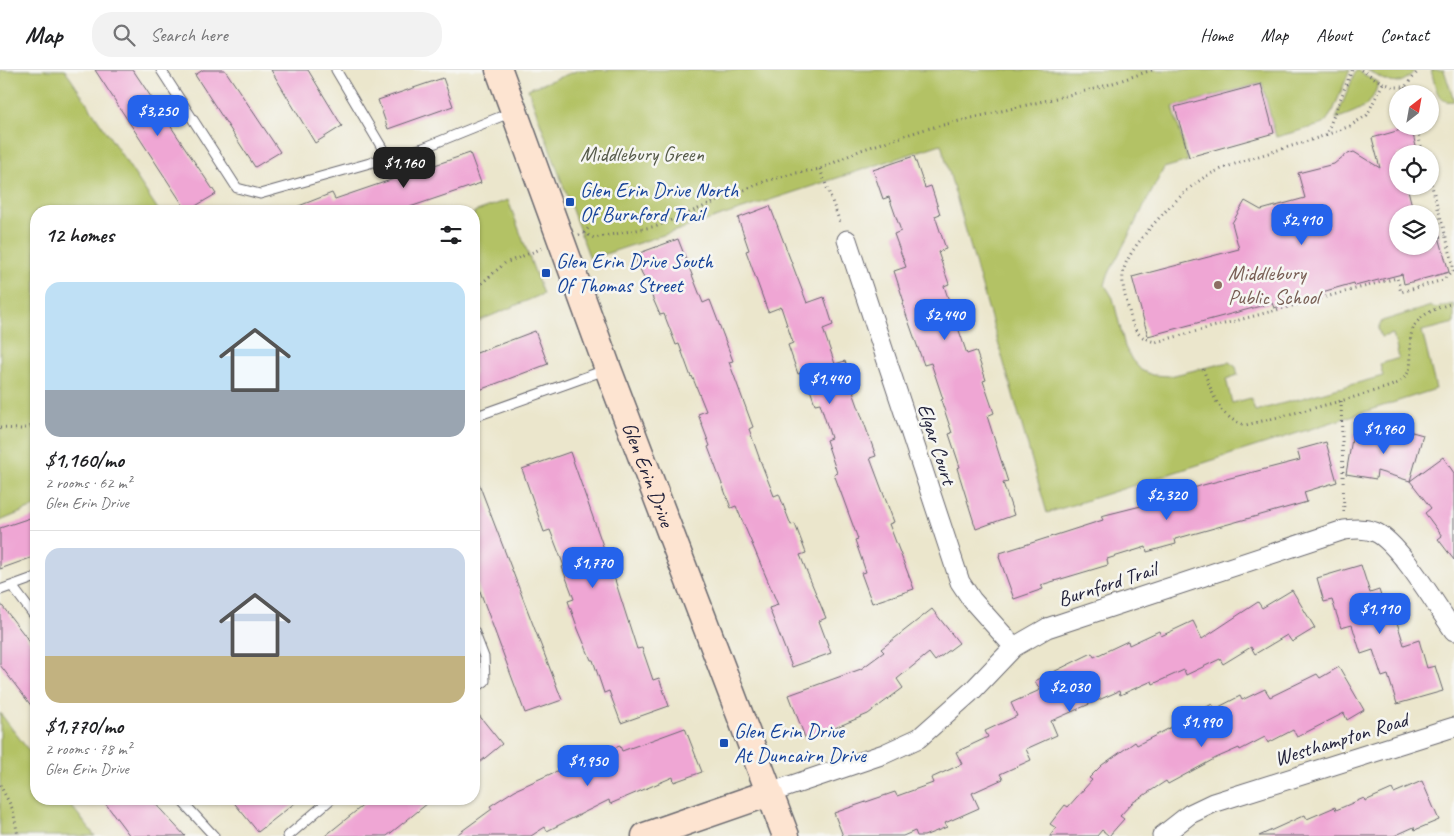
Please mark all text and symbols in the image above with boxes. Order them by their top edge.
search box [92,12,442,57]
text: Map [25,20,62,50]
icon: search [110,21,138,49]
text: Search here [150,23,228,47]
text: Home [1200,24,1233,46]
text: Map [1261,24,1288,46]
text: About [1316,24,1352,46]
text: Contact [1380,24,1429,46]
north arrow [1389,85,1439,135]
map controls [1389,85,1439,255]
pin: $3,250 [117,94,199,137]
text: $3,250 [139,101,177,121]
park label: Middlebury Green [580,141,704,167]
button: locate [1389,145,1439,195]
pin: $1,160 [363,146,445,189]
text: $1,160 [384,153,424,173]
place label: Glen Erin Drive North Of Burnford Trail [580,177,739,227]
marker: Glen Erin Drive North Of Burnford Trail [564,196,576,208]
pin: $2,410 [1261,204,1343,246]
button: layers [1389,205,1439,255]
text: $2,410 [1282,210,1322,230]
icon: filters [437,221,465,249]
text: 12 homes [45,222,114,248]
place label: Glen Erin Drive South Of Thomas Street [556,248,714,298]
place label: Middlebury Public School [1228,260,1323,310]
marker: Glen Erin Drive South Of Thomas Street [540,267,552,279]
marker: Middlebury Public School [1212,279,1224,291]
pin: $2,440 [904,298,986,341]
text: $2,440 [925,305,965,325]
icon: home [210,315,300,405]
pin: $1,440 [789,362,871,405]
text: $1,440 [810,369,850,389]
street label: Elgar Court [912,400,963,490]
pin: $1,960 [1343,412,1425,455]
street label: Glen Erin Drive [616,418,681,532]
text: $1,960 [1364,419,1404,439]
text: $1,160/mo [45,447,124,473]
text: 2 rooms · 62 m² [45,473,131,493]
pin: $2,320 [1126,478,1208,521]
text: $2,320 [1147,485,1187,505]
text: Glen Erin Drive [45,493,129,513]
pin: $1,770 [552,546,634,589]
text: $1,770 [573,553,613,573]
street label: Burnford Trail [1054,555,1163,612]
icon: home [210,580,300,670]
pin: $1,110 [1339,592,1421,635]
text: $1,110 [1360,599,1400,619]
pin: $2,030 [1029,670,1111,713]
text: $2,030 [1050,677,1090,697]
street label: Westhampton Road [1271,705,1414,772]
pin: $1,990 [1161,706,1243,748]
text: $1,990 [1183,712,1221,732]
text: $1,770/mo [45,713,123,739]
place label: Glen Erin Drive At Duncairn Drive [734,718,867,768]
marker: Glen Erin Drive At Duncairn Drive [718,737,730,749]
text: 2 rooms · 78 m² [45,739,131,759]
pin: $1,950 [547,744,629,787]
text: $1,950 [569,751,607,771]
text: Glen Erin Drive [45,759,129,779]

